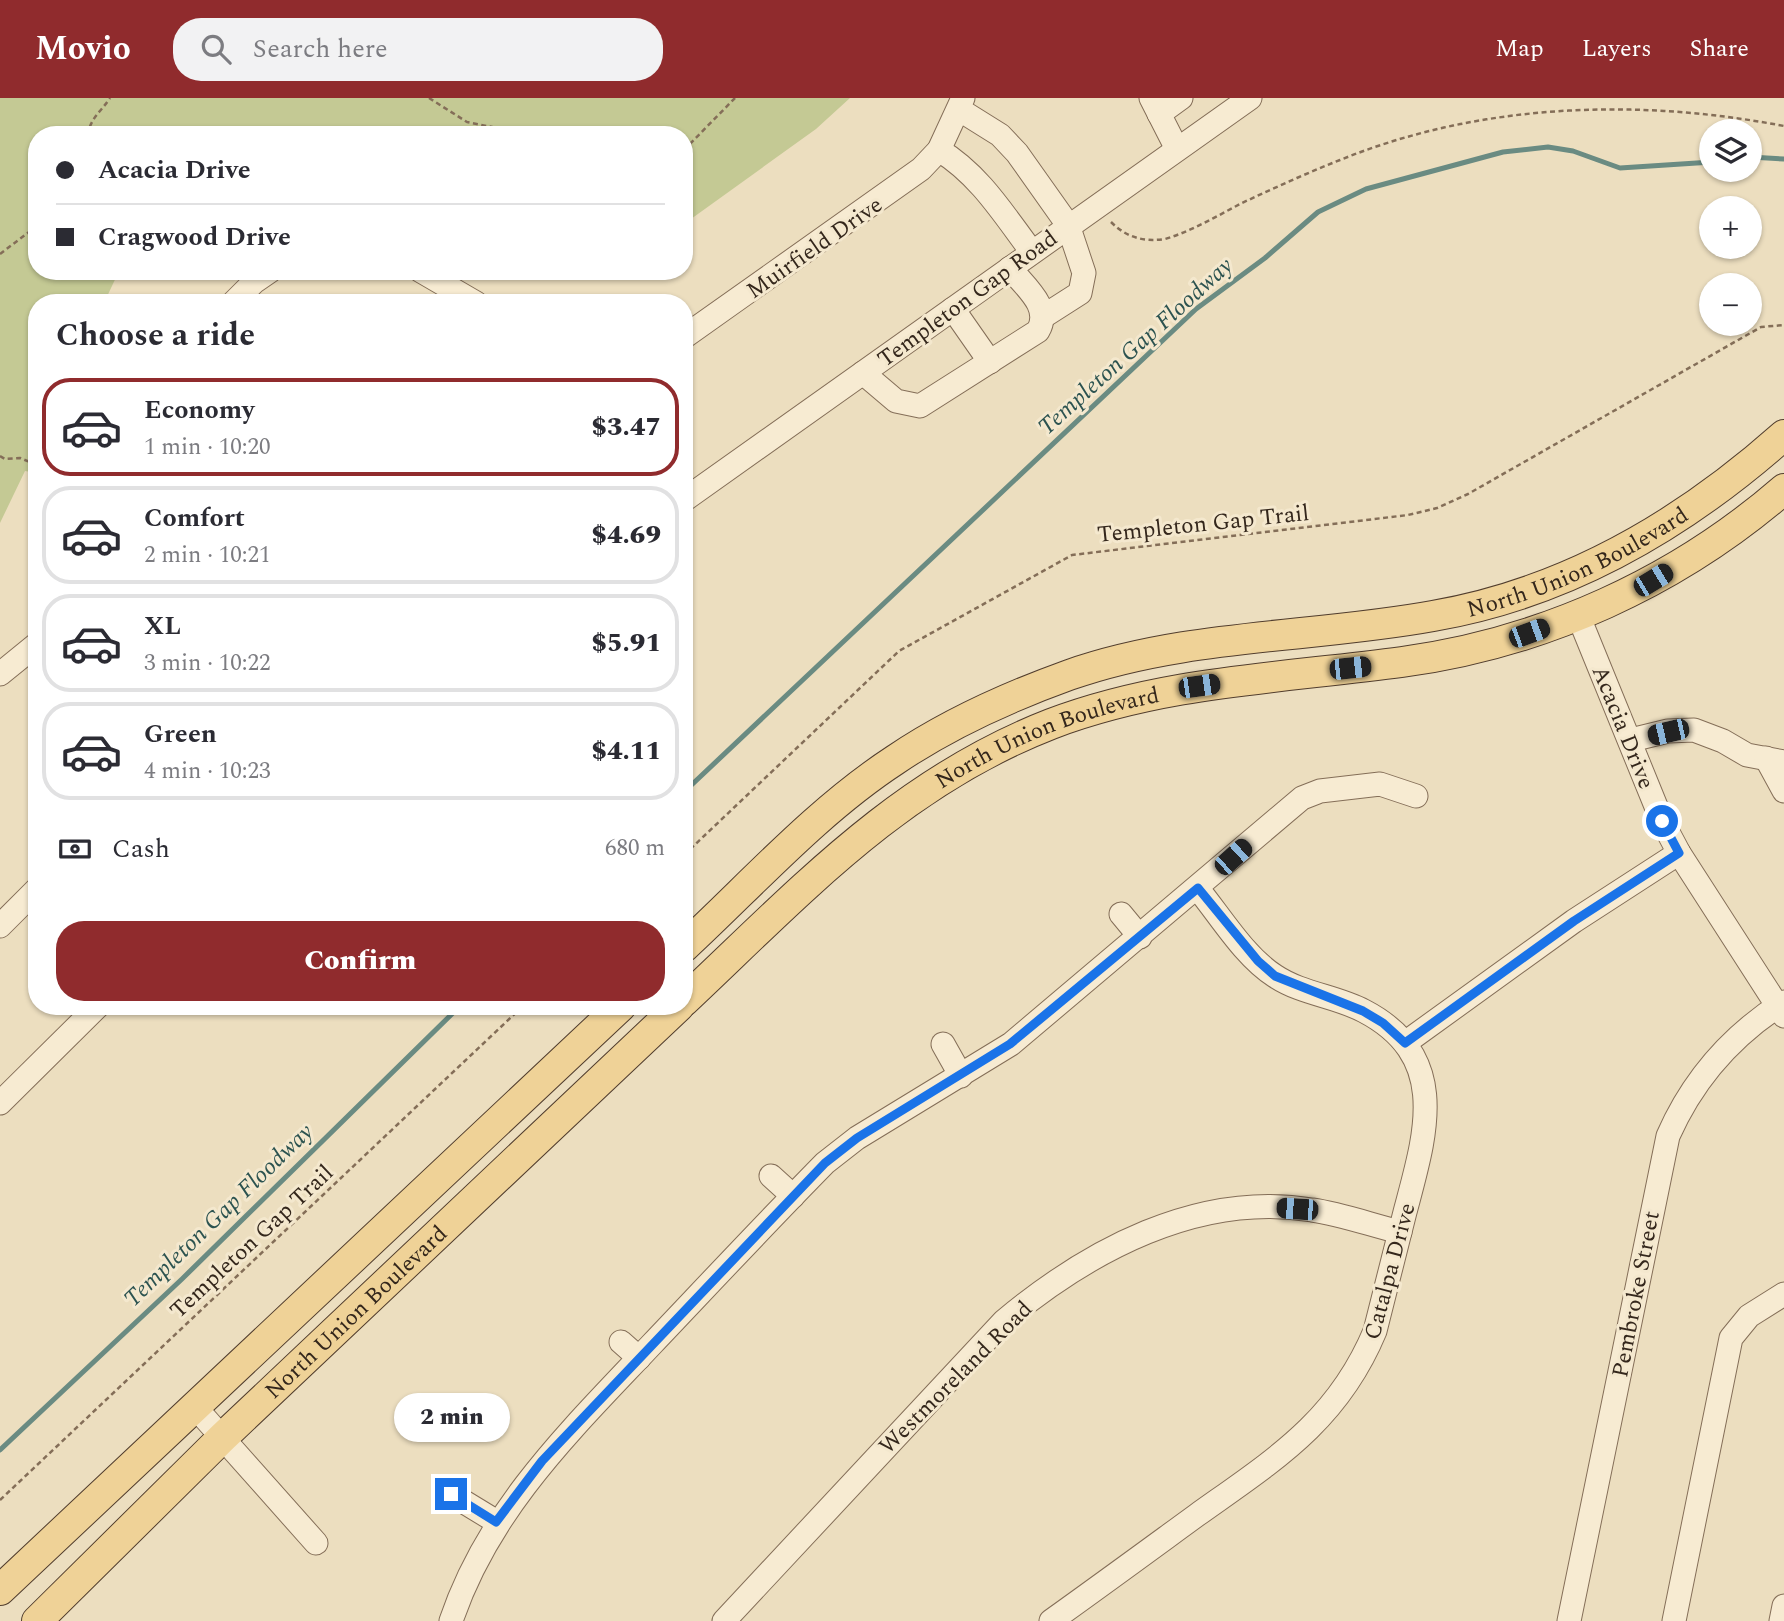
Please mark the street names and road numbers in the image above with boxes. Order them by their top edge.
street label: Muirfield Drive [740,188,890,308]
street label: Templeton Gap Road [870,222,1065,377]
street label: Templeton Gap Trail [1095,496,1311,553]
street label: North Union Boulevard [1463,498,1696,628]
street label: Acacia Drive [1582,660,1663,795]
street label: North Union Boulevard [928,678,1163,799]
street label: Templeton Gap Trail [162,1157,342,1328]
street label: Catalpa Drive [1355,1199,1426,1344]
street label: Pembroke Street [1603,1208,1670,1381]
street label: North Union Boulevard [257,1217,456,1408]
street label: Westmoreland Road [871,1293,1041,1463]

